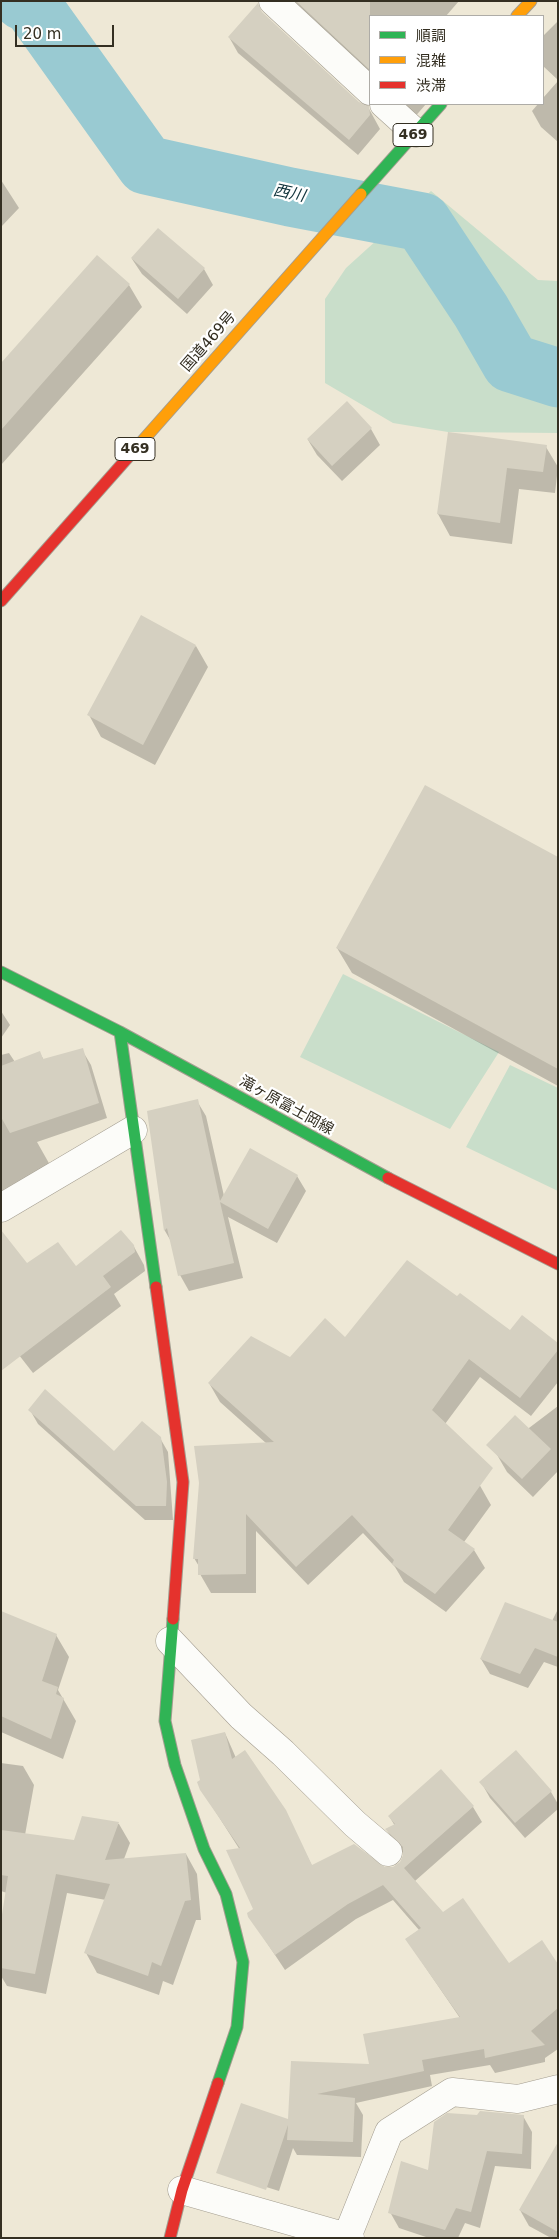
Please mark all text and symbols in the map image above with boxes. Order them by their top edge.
scale bar [18,15,116,47]
legend [369,15,544,105]
text: 20 m [23,25,61,43]
text: 順調 [416,27,446,45]
text: 混雑 [416,52,446,70]
text: 渋滞 [416,77,446,95]
road number: 469 [393,124,433,146]
water label: 西川 [271,181,307,207]
street label: 国道469号 [178,308,240,376]
road number: 469 [115,438,155,460]
street label: 滝ヶ原富士岡線 [236,1073,336,1139]

